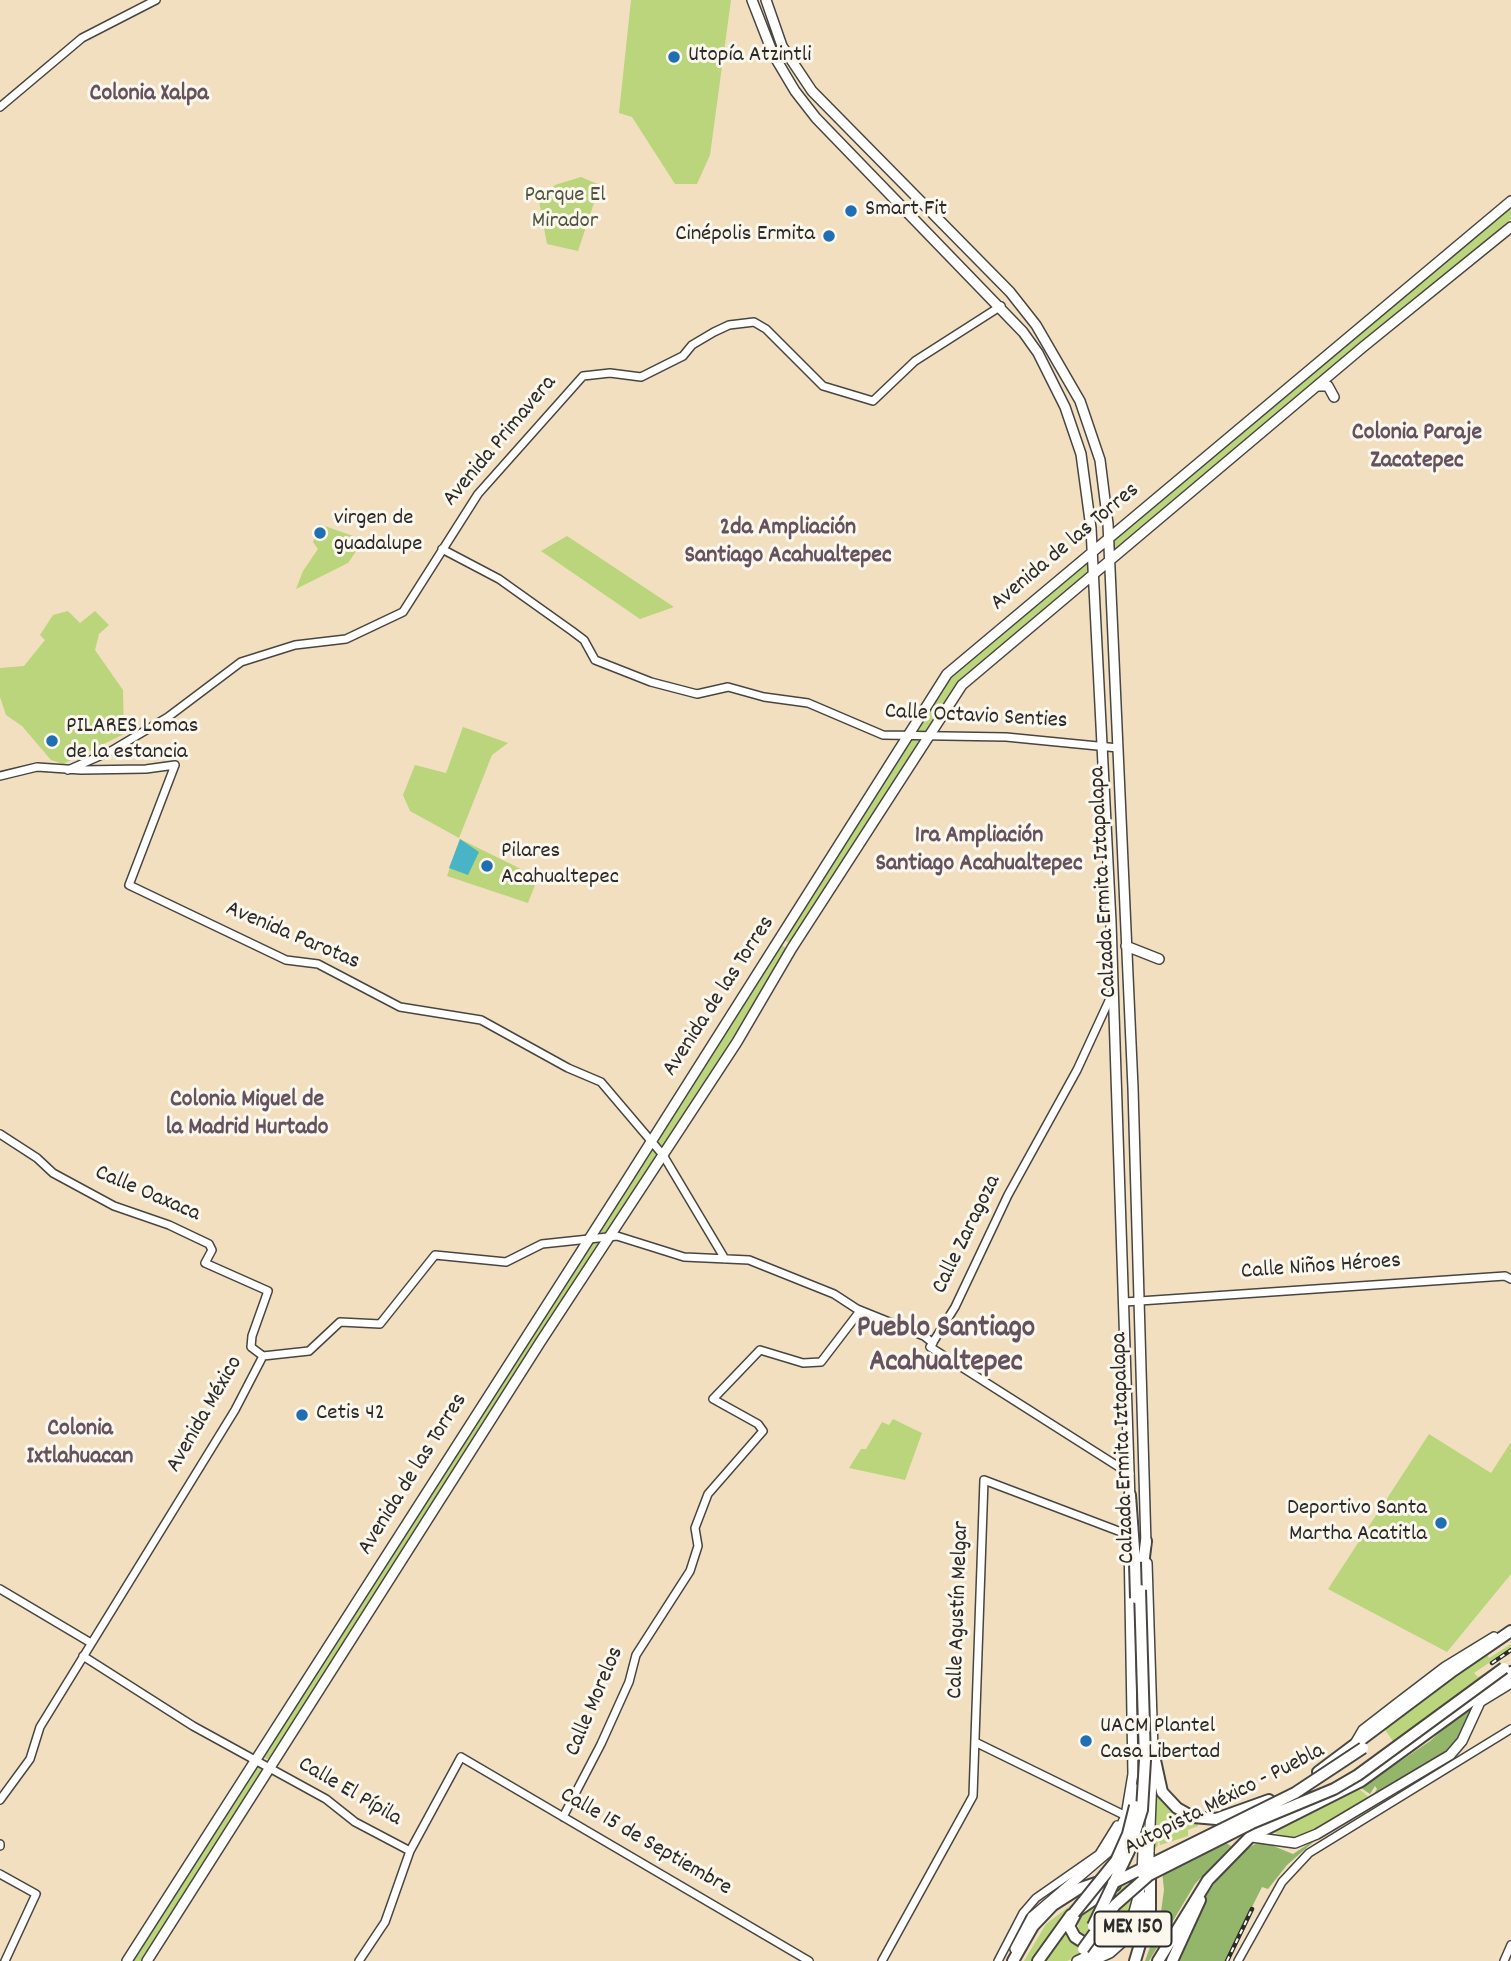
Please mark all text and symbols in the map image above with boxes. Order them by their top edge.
place label: Utopía Atzintli [688,43,811,71]
marker: Utopía Atzintli [666,49,682,65]
district label: Colonia Xalpa [90,82,208,110]
park label: Parque El Mirador [524,183,606,237]
place label: Smart Fit [865,197,947,225]
marker: Smart Fit [843,203,859,219]
place label: Cinépolis Ermita [675,222,815,250]
marker: Cinépolis Ermita [821,228,837,244]
street label: Avenida Primavera [438,371,564,513]
district label: Colonia Paraje Zacatepec [1352,421,1482,477]
street label: Avenida de las Torres [986,478,1146,618]
place label: virgen de guadalupe [334,506,422,560]
district label: 2da Ampliación Santiago Acahualtepec [684,516,892,572]
marker: virgen de guadalupe [312,525,328,541]
street label: Calle Octavio Senties [884,699,1068,737]
place label: PILARES Lomas de la estancia [66,714,199,768]
marker: PILARES Lomas de la estancia [44,733,60,749]
street label: Calzada Ermita Iztapalapa [1085,766,1125,998]
district label: 1ra Ampliación Santiago Acahualtepec [875,824,1083,880]
place label: Pilares Acahualtepec [501,839,619,893]
marker: Pilares Acahualtepec [479,858,495,874]
street label: Avenida Parotas [221,896,363,978]
street label: Avenida de las Torres [658,912,782,1082]
district label: Colonia Miguel de la Madrid Hurtado [166,1088,328,1144]
street label: Calle Oaxaca [90,1160,204,1230]
street label: Calle Zaragoza [927,1171,1009,1299]
street label: Calle Niños Héroes [1240,1249,1402,1287]
district label: Pueblo Santiago Acahualtepec [857,1313,1035,1384]
street label: Calzada Ermita Iztapalapa [1107,1332,1143,1564]
street label: Avenida México [162,1352,250,1478]
street label: Avenida de las Torres [353,1389,475,1561]
place label: Cetis 42 [316,1401,385,1429]
marker: Cetis 42 [294,1407,310,1423]
district label: Colonia Ixtlahuacan [27,1417,133,1473]
place label: Deportivo Santa Martha Acatitla [1287,1496,1427,1550]
marker: Deportivo Santa Martha Acatitla [1433,1515,1449,1531]
street label: Calle Agustín Melgar [943,1521,977,1699]
street label: Calle Morelos [561,1643,631,1761]
place label: UACM Plantel Casa Libertad [1100,1714,1220,1768]
marker: UACM Plantel Casa Libertad [1078,1733,1094,1749]
street label: Autopista México - Puebla [1120,1739,1330,1863]
street label: Calle El Pípila [292,1752,406,1834]
street label: Calle 15 de Septiembre [554,1783,736,1903]
road number: MEX 150 [1094,1912,1172,1946]

